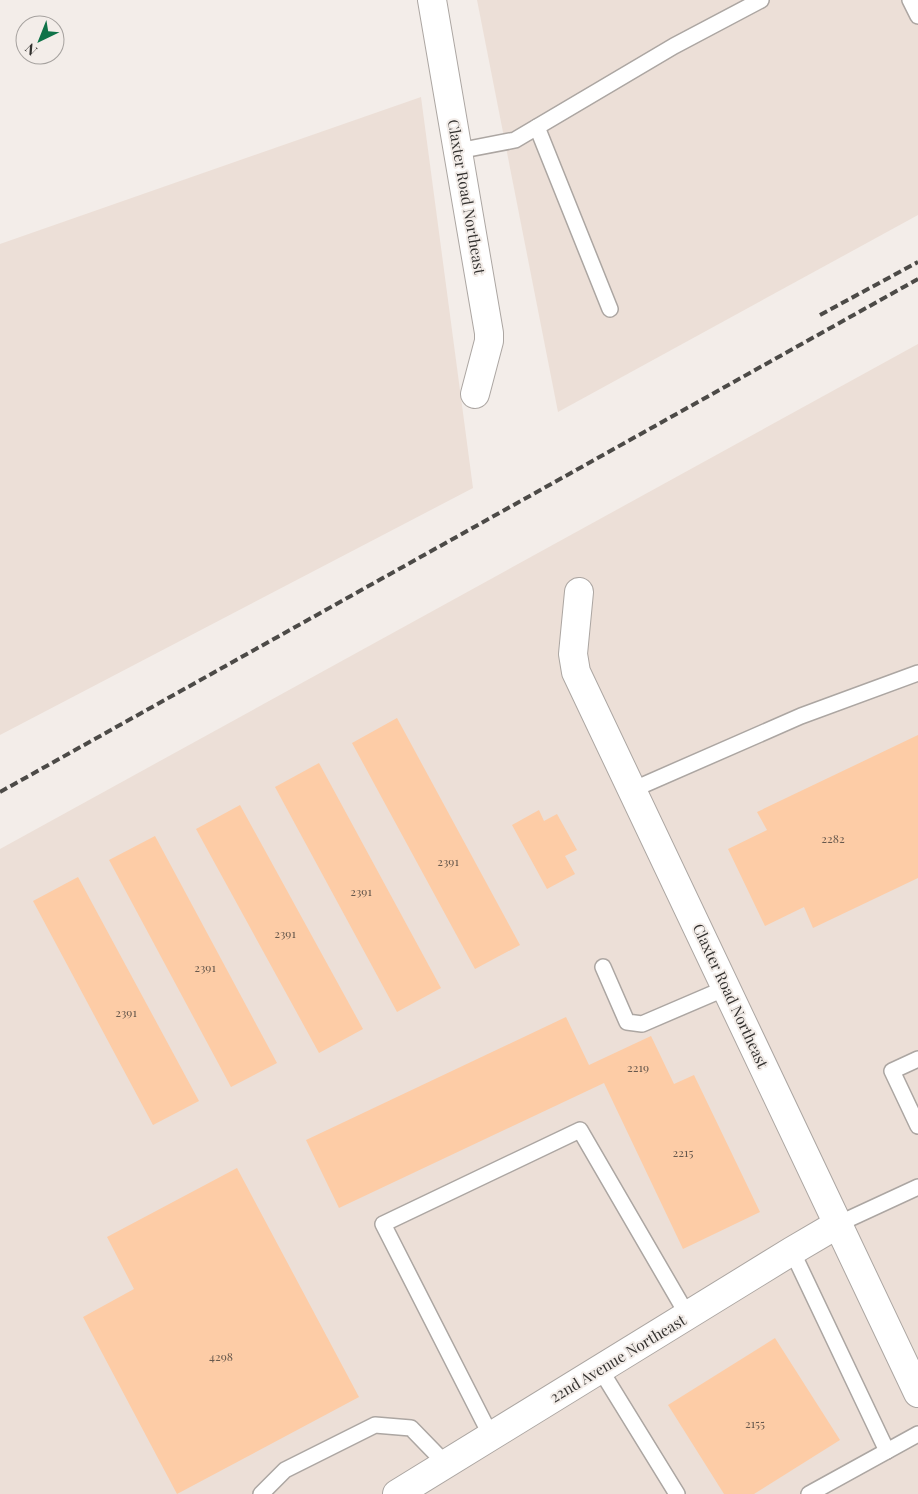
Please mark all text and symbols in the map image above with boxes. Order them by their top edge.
north arrow [15,15,65,65]
text: N [21,39,41,60]
street label: Claxter Road Northeast [443,118,491,277]
house number: 2282 [821,830,845,846]
house number: 2391 [437,853,459,869]
house number: 2391 [350,883,372,899]
street label: Claxter Road Northeast [689,920,773,1072]
house number: 2391 [274,925,296,941]
house number: 2391 [194,959,216,975]
house number: 2391 [115,1004,137,1020]
house number: 2219 [627,1059,649,1075]
house number: 2215 [673,1144,693,1160]
street label: 22nd Avenue Northeast [546,1309,690,1407]
house number: 4298 [209,1348,233,1364]
house number: 2155 [745,1415,765,1431]

